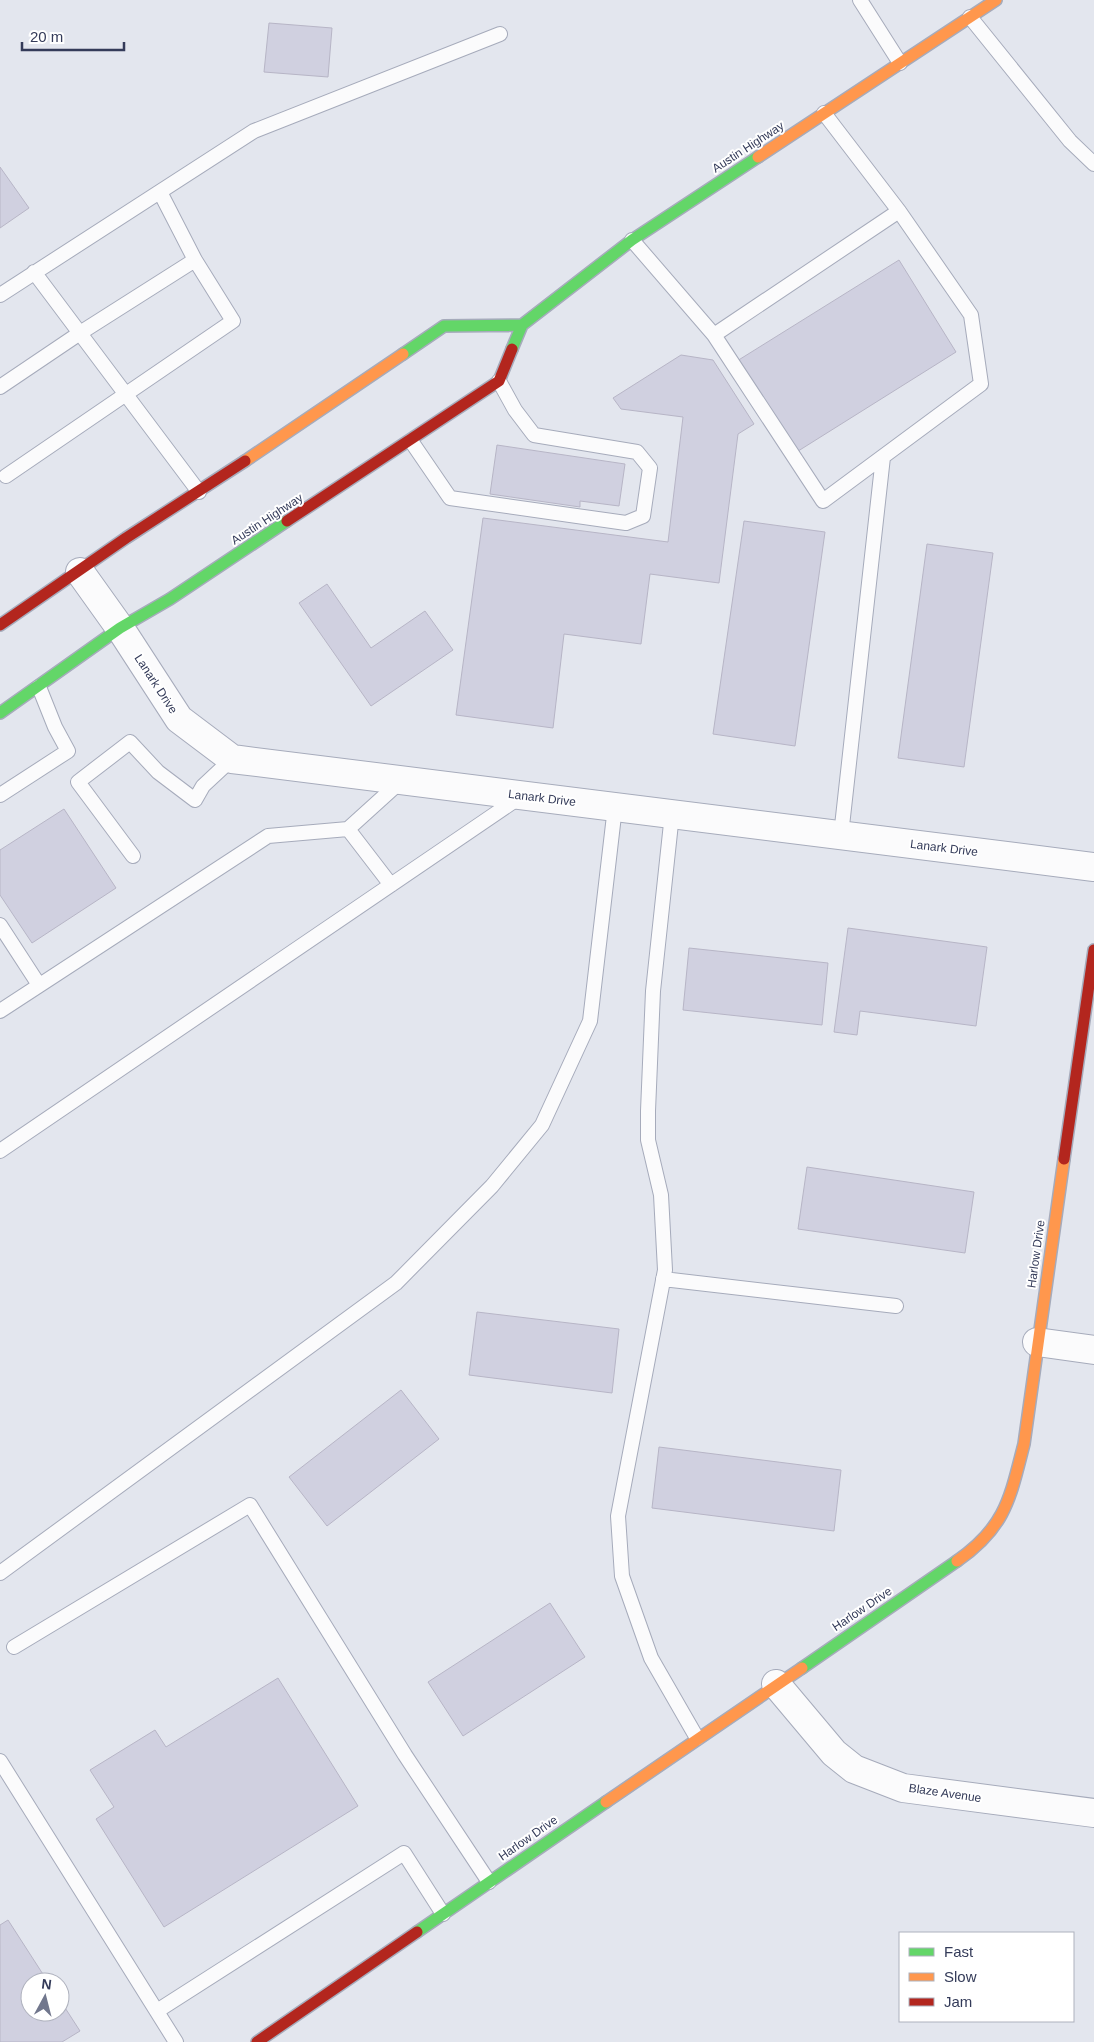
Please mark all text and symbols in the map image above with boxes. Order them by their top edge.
scale bar [22,20,125,52]
text: 20 m [30,28,63,45]
street label: Austin Highway [710,119,786,175]
street label: Austin Highway [229,491,305,547]
street label: Lanark Drive [132,652,181,717]
street label: Lanark Drive [507,787,577,809]
street label: Lanark Drive [909,837,979,859]
street label: Harlow Drive [1024,1219,1048,1289]
street label: Harlow Drive [830,1584,895,1634]
street label: Blaze Avenue [908,1781,983,1805]
street label: Harlow Drive [496,1812,560,1863]
legend [899,1932,1074,2022]
text: Fast [944,1943,974,1960]
text: Slow [944,1968,977,1985]
north arrow [20,1972,70,2022]
text: N [41,1976,53,1993]
text: Jam [944,1993,972,2010]

